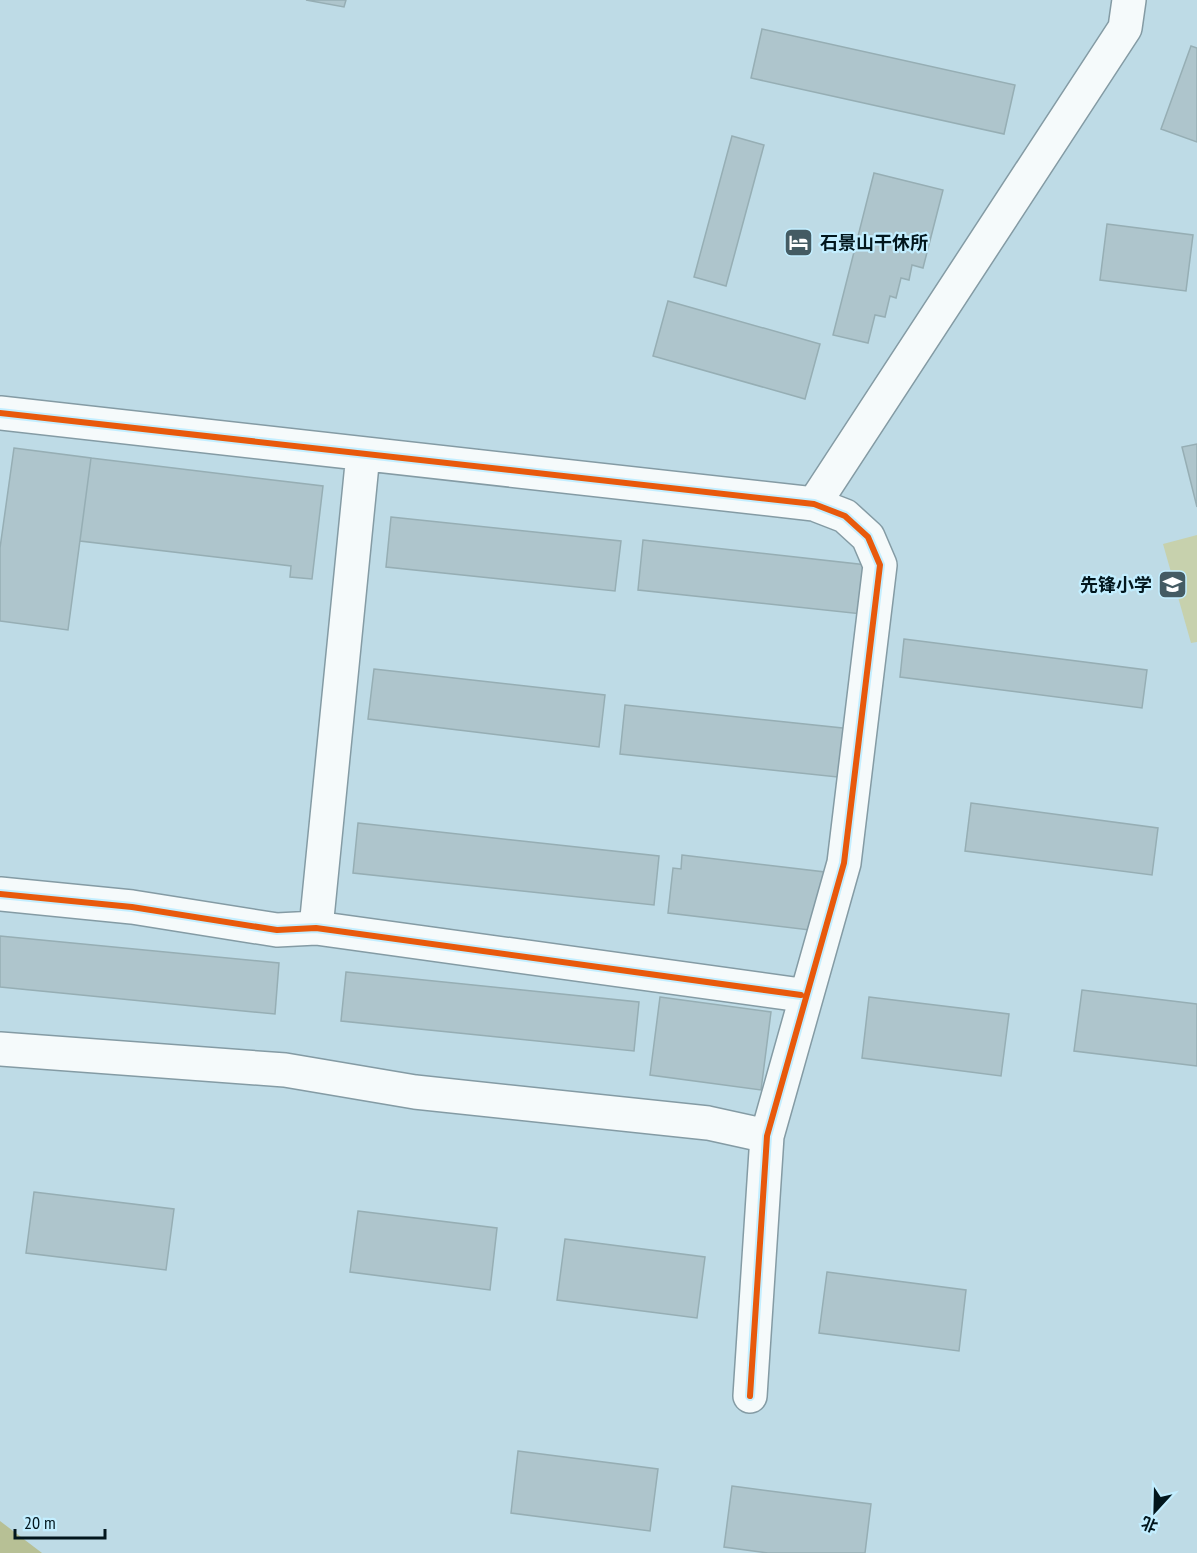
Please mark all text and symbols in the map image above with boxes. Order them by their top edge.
hotel icon: 石景山干休所 [783,227,815,259]
place label: 石景山干休所 [820,231,928,254]
school or university icon: 先锋小学 [1157,569,1189,601]
place label: 先锋小学 [1080,573,1152,596]
north arrow [1125,1481,1185,1541]
scale bar [15,1502,105,1540]
text: 20 m [24,1511,56,1534]
text: 北 [1138,1513,1161,1537]

